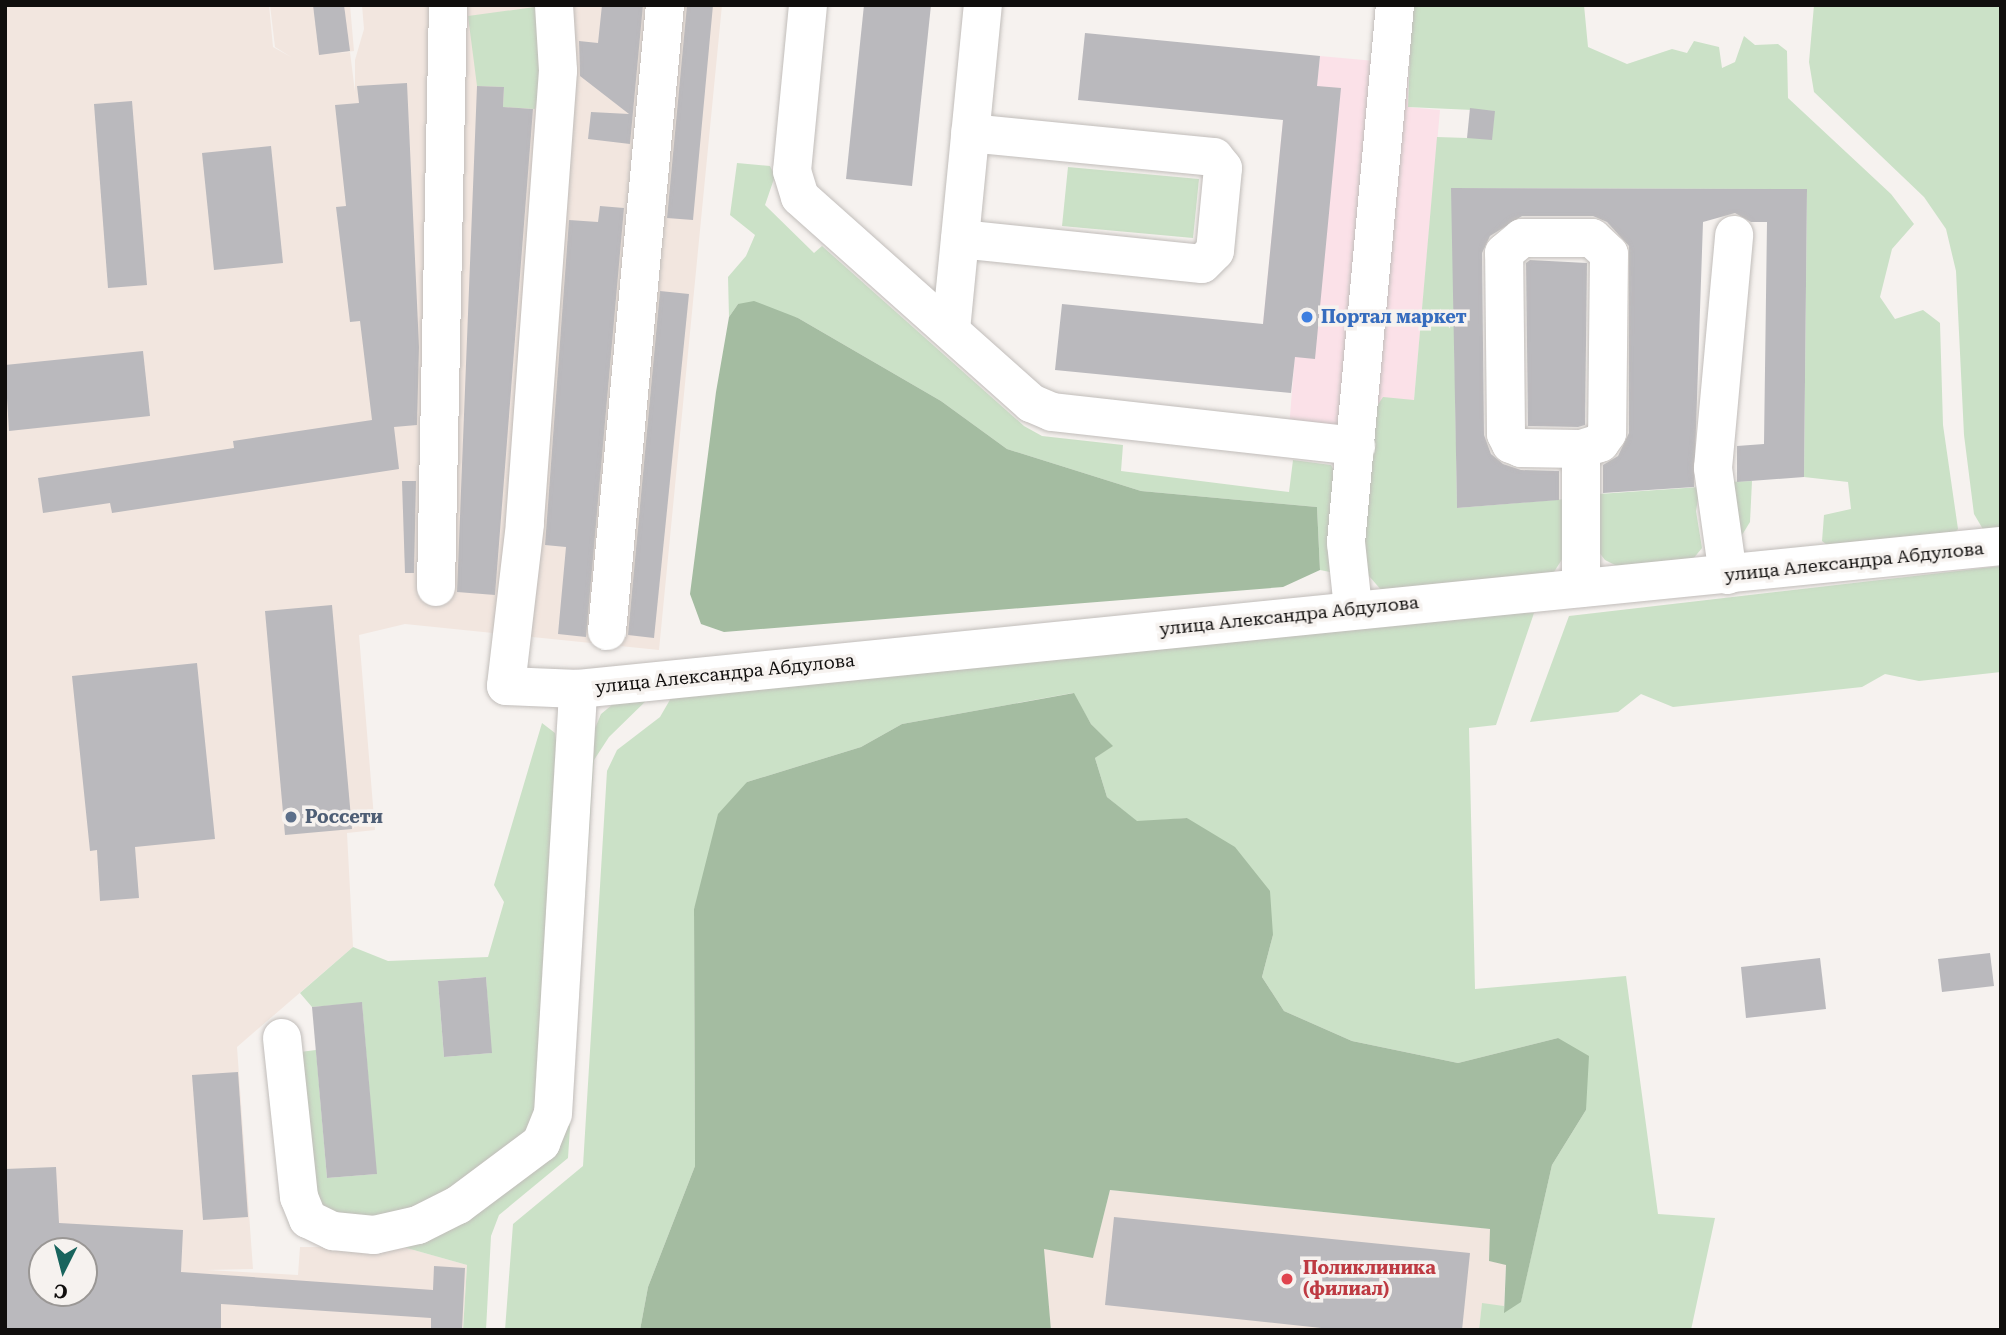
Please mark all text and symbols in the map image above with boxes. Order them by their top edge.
place label: Портал маркет [1321,306,1467,328]
marker: Портал маркет [1299,309,1315,325]
street label: улица Александра Абдулова [1723,538,1985,586]
street label: улица Александра Абдулова [1158,592,1420,640]
street label: улица Александра Абдулова [594,650,856,698]
place label: Россети [305,806,383,828]
marker: Россети [283,809,299,825]
north arrow [28,1237,98,1307]
place label: Поликлиника (филиал) [1303,1258,1436,1300]
marker: Поликлиника (филиал) [1277,1269,1297,1289]
text: С [53,1279,69,1304]

